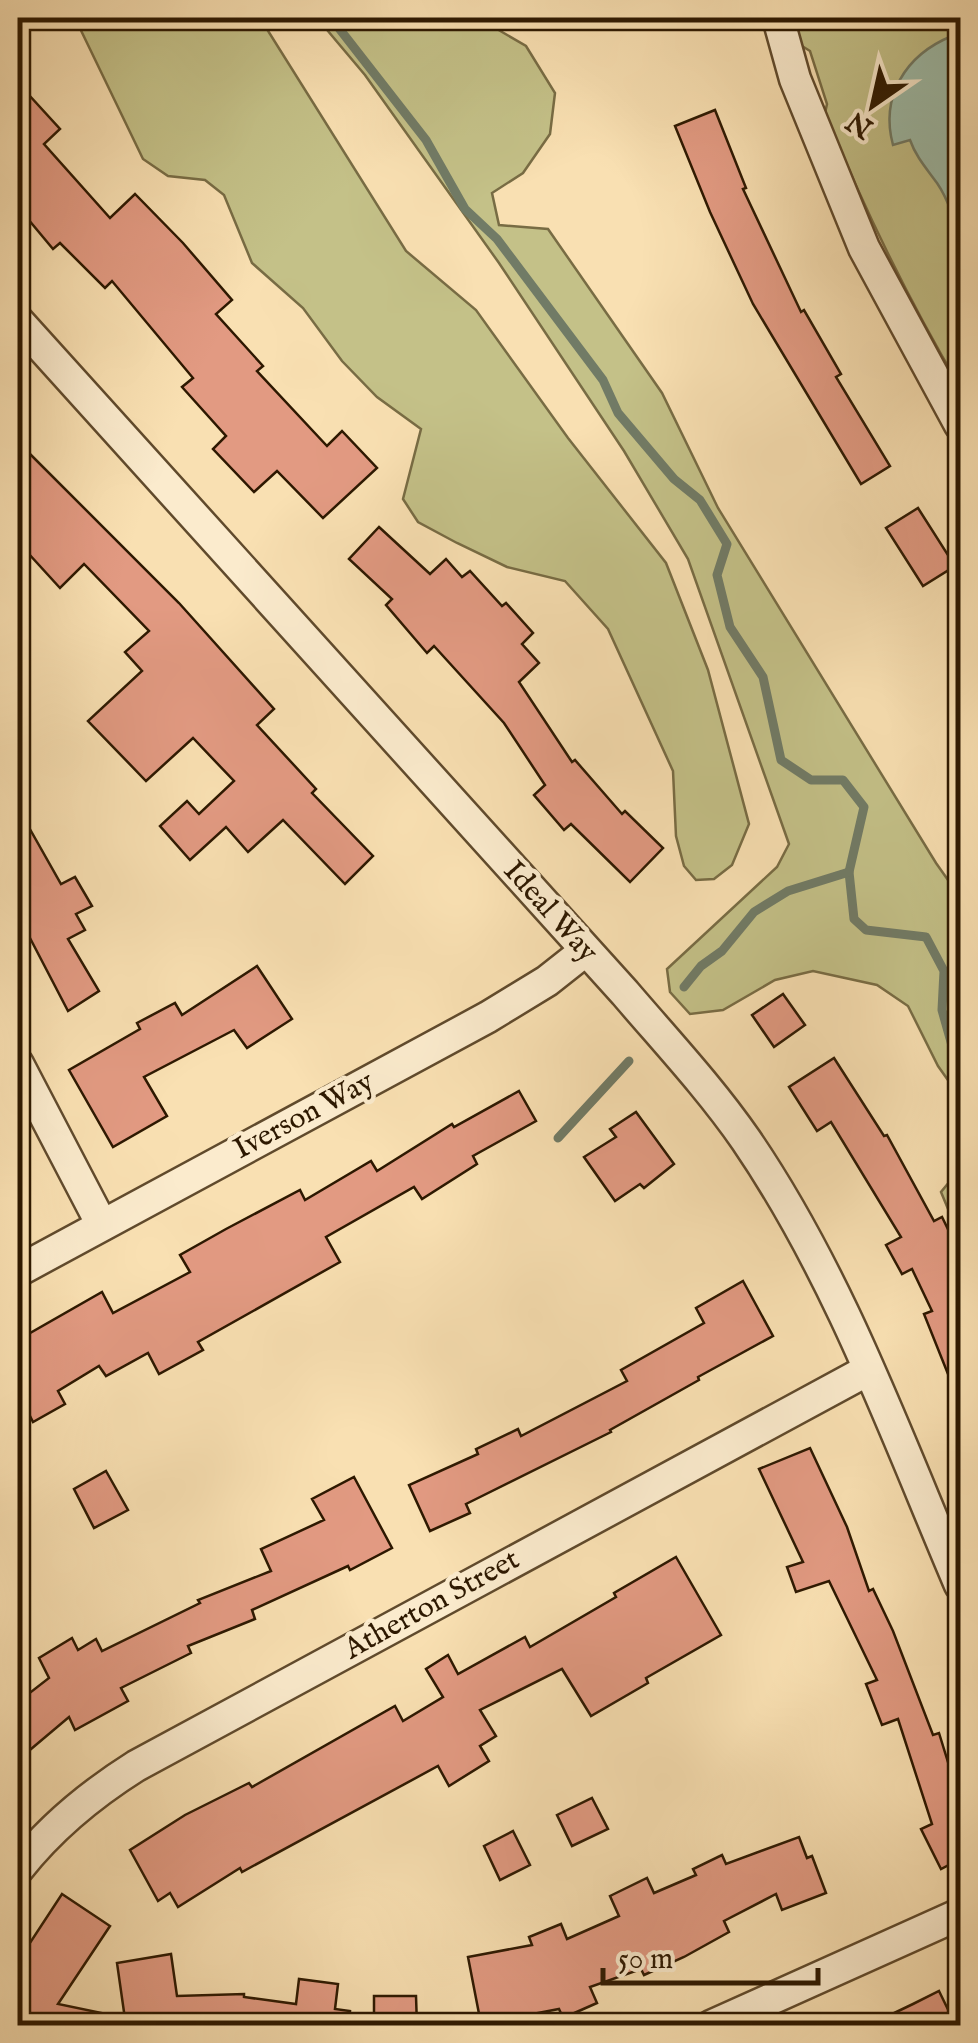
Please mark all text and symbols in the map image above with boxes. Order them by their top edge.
north arrow [823,55,923,155]
text: N [841,102,881,145]
street label: Ideal Way [494,853,606,971]
street label: Iverson Way [227,1063,381,1169]
street label: Atherton Street [337,1541,526,1669]
scale bar [603,1923,818,1985]
text: 50 m [618,1941,673,1979]

